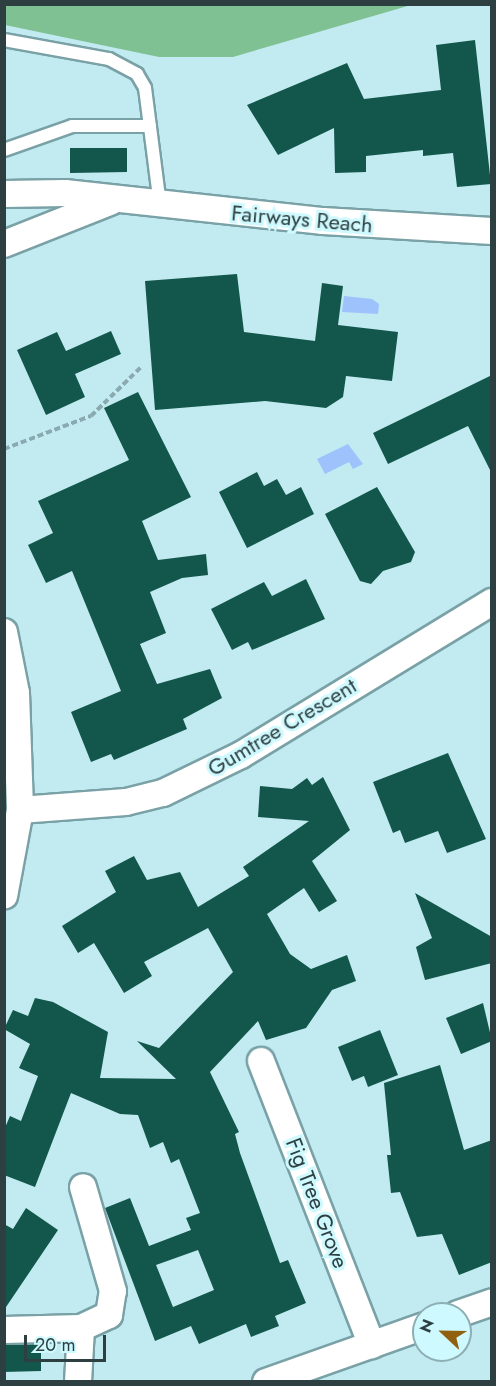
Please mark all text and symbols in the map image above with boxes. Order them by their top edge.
street label: Fairways Reach [230,200,374,238]
street label: Gumtree Crescent [203,672,361,782]
street label: Fig Tree Grove [280,1134,354,1272]
north arrow [412,1302,472,1362]
text: N [414,1316,440,1336]
scale bar [27,1323,110,1361]
text: 20 m [35,1332,75,1358]

